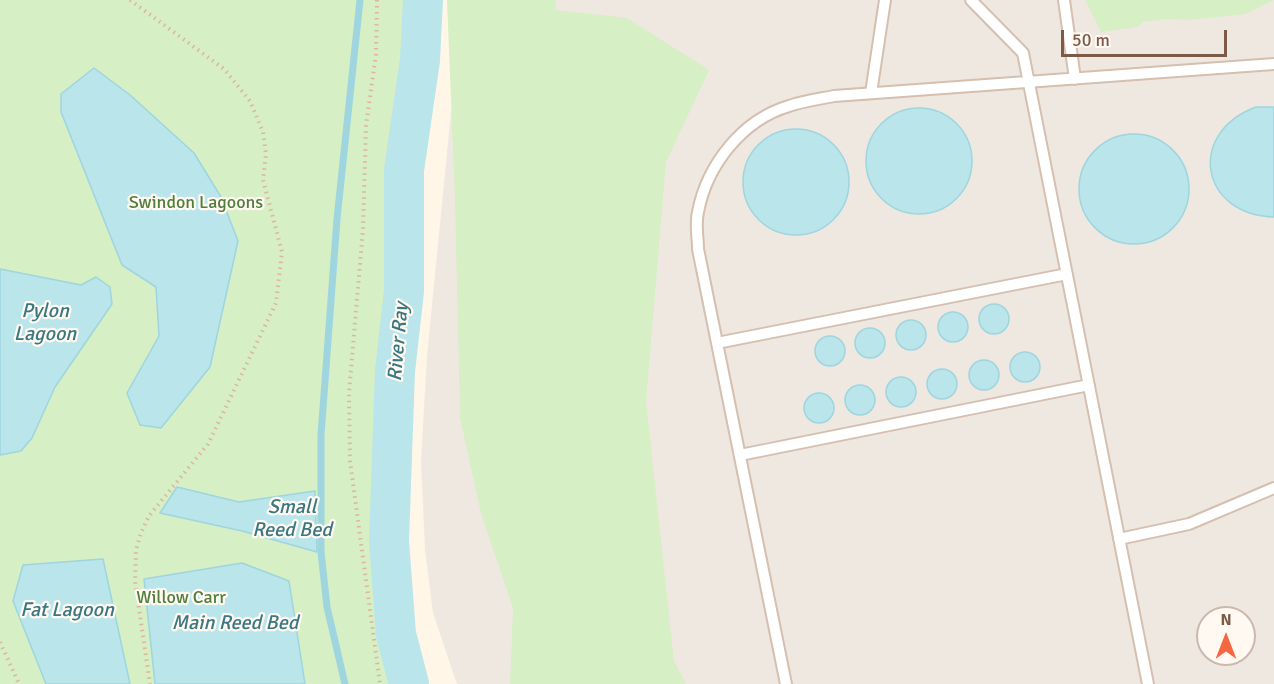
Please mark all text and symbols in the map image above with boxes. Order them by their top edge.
scale bar [1064,18,1230,56]
text: 50 m [1072,29,1110,51]
park label: Swindon Lagoons [129,192,263,214]
water label: Pylon Lagoon [14,300,76,347]
water label: River Ray [384,302,414,382]
water label: Small Reed Bed [252,496,332,543]
park label: Willow Carr [136,587,226,609]
water label: Fat Lagoon [20,599,114,623]
north arrow [1196,606,1256,666]
text: N [1220,610,1232,630]
water label: Main Reed Bed [172,612,298,636]

